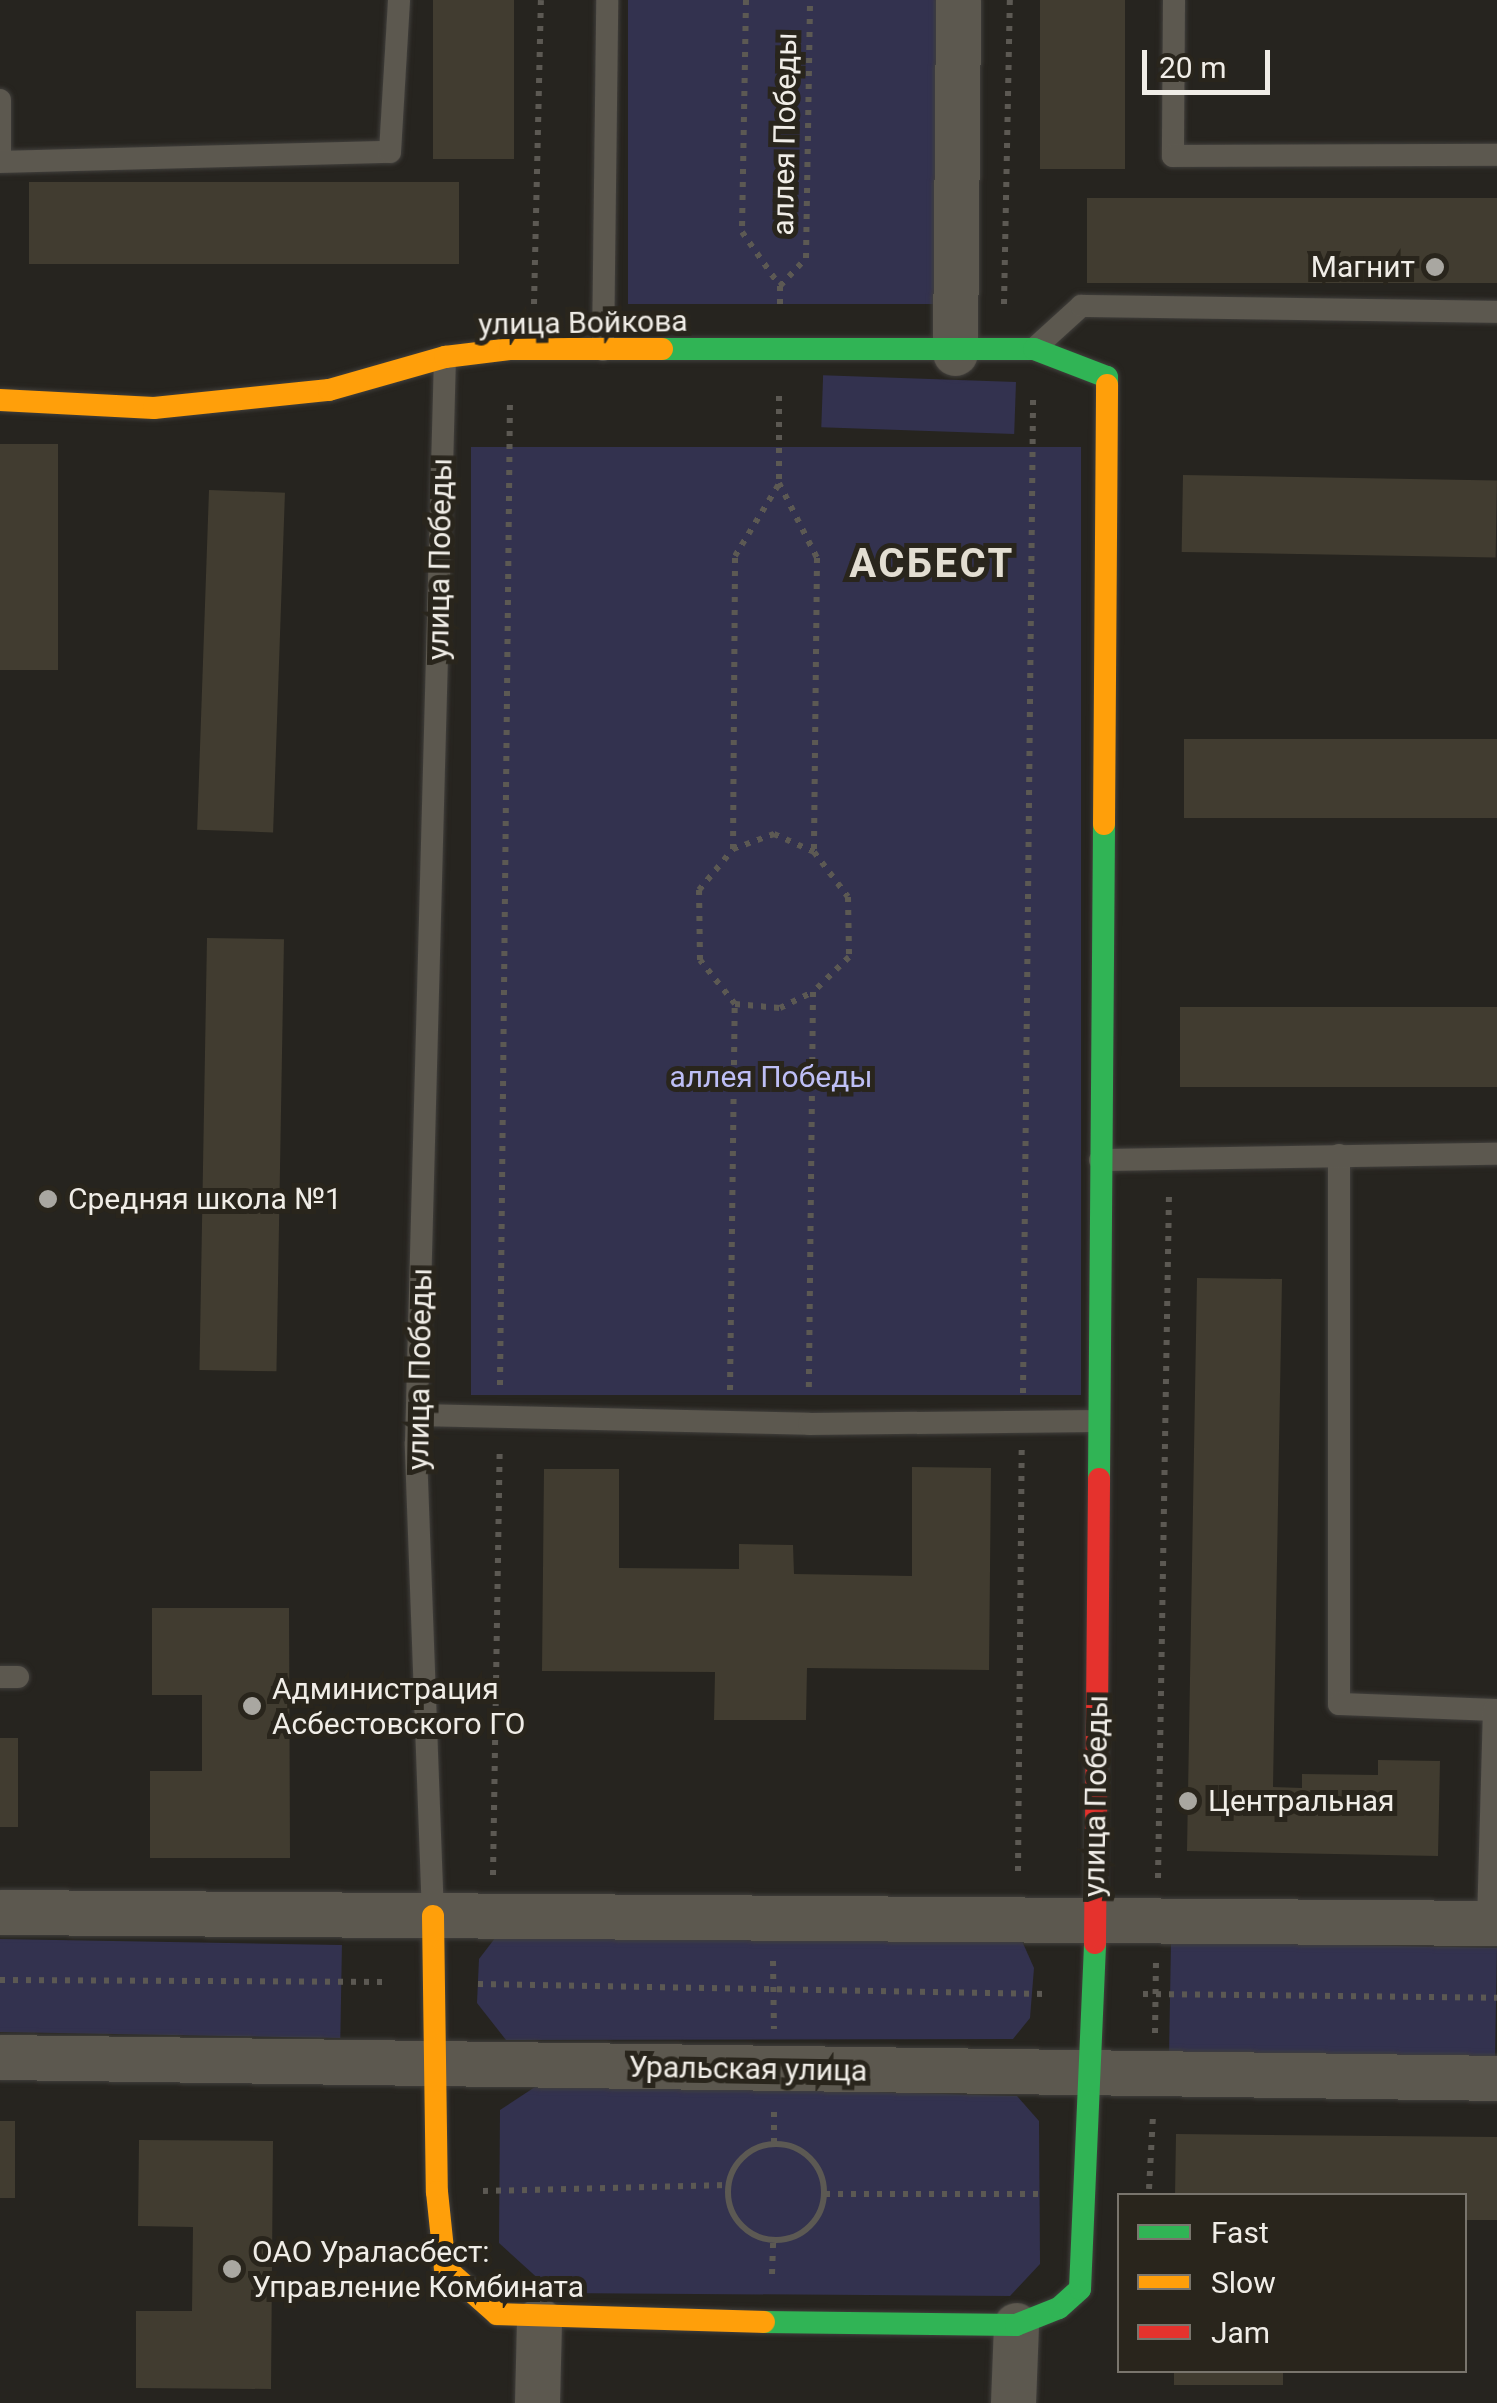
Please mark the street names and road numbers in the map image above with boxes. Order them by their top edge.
street label: аллея Победы [765,32,805,236]
street label: улица Войкова [478,303,688,343]
street label: улица Победы [420,458,460,660]
street label: улица Победы [400,1268,440,1470]
street label: улица Победы [1076,1695,1116,1897]
street label: Уральская улица [628,2049,868,2089]

